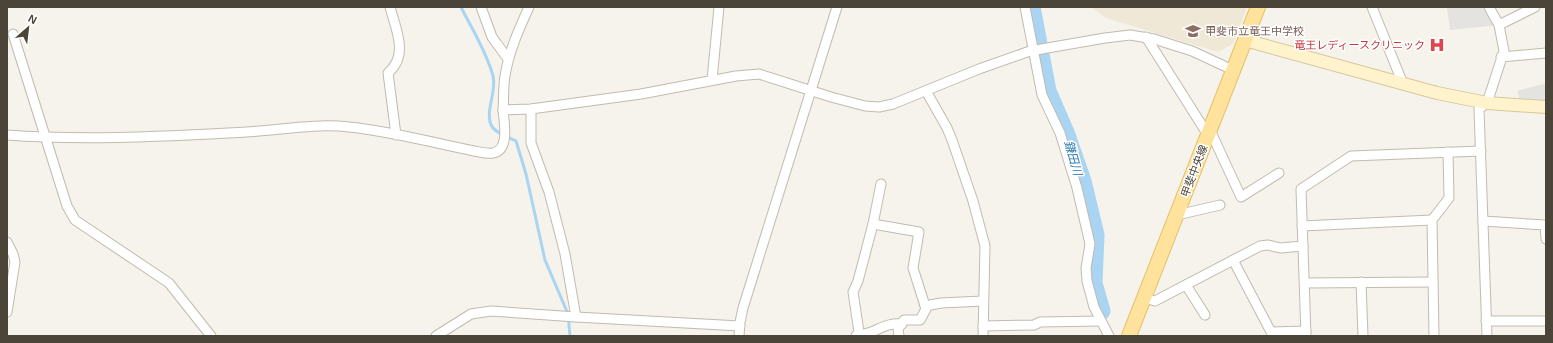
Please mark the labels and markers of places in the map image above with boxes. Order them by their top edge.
school or university icon: 甲斐市立竜王中学校 [1184,22,1202,40]
place label: 甲斐市立竜王中学校 [1205,25,1304,37]
hospital icon: 竜王レディースクリニック [1428,36,1446,54]
place label: 竜王レディースクリニック [1294,39,1425,51]

